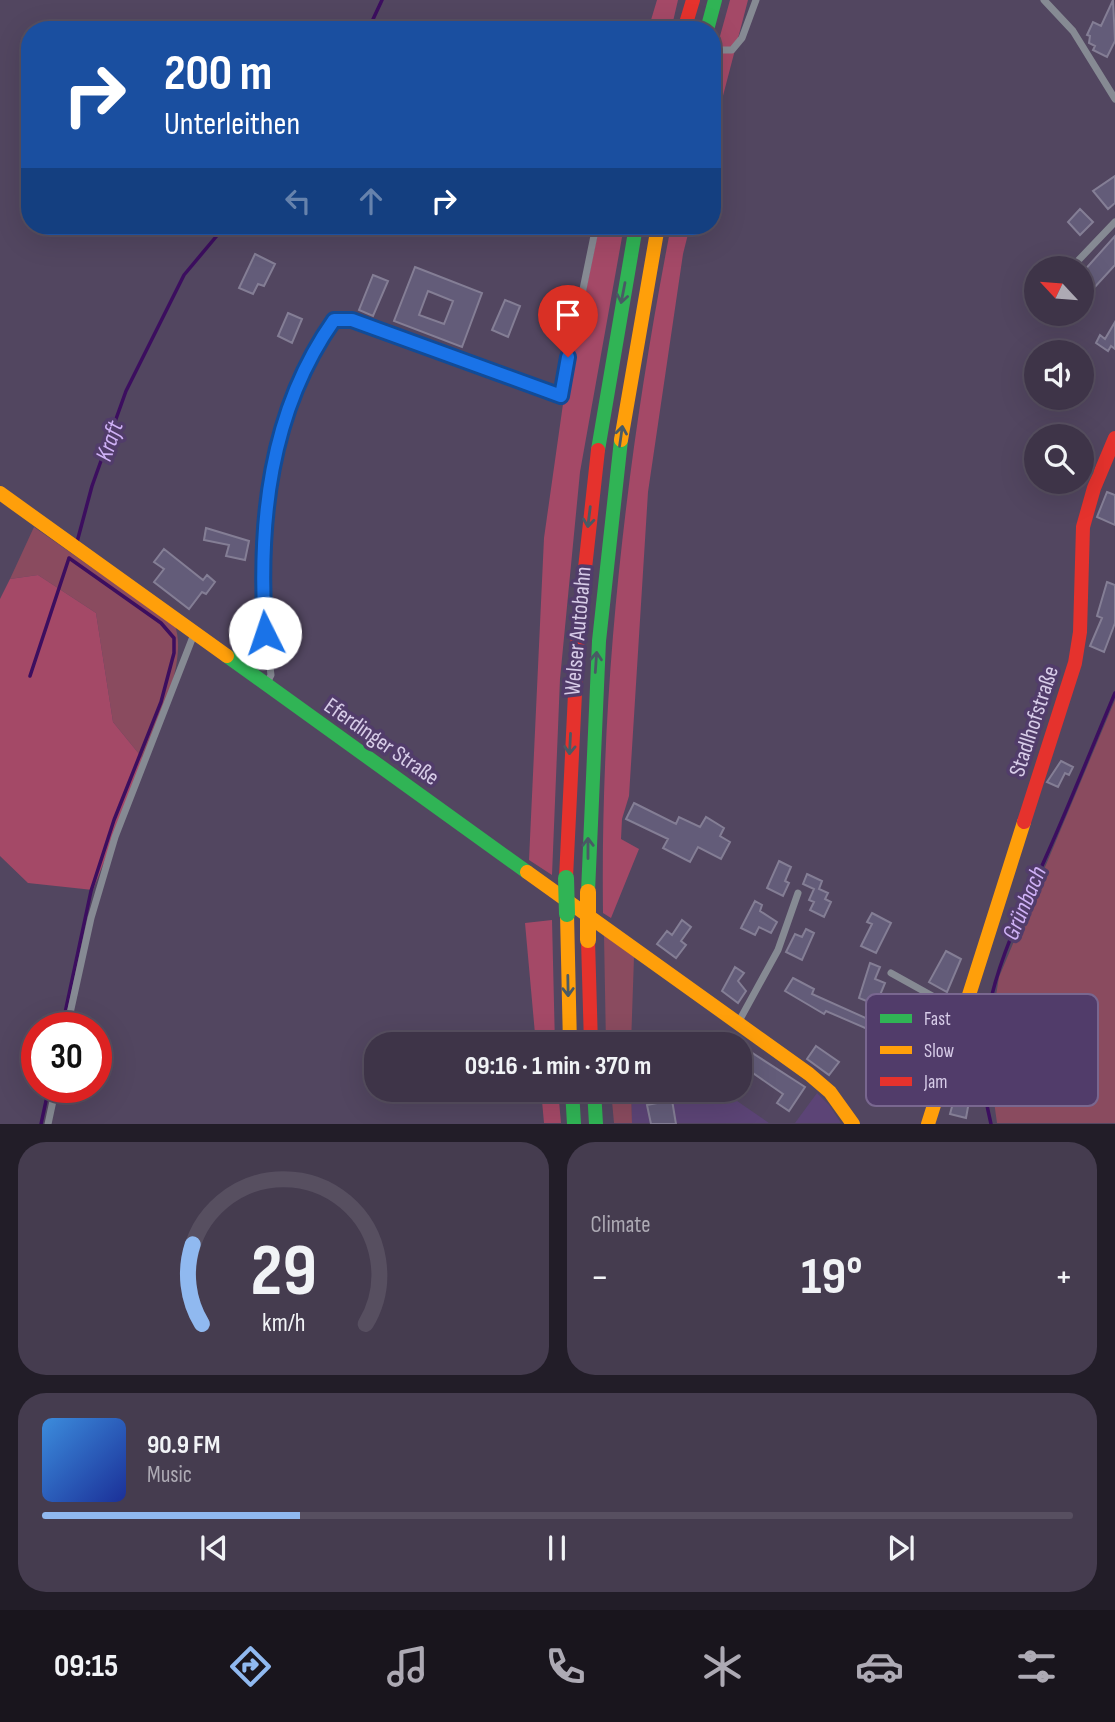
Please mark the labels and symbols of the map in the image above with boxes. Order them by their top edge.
north arrow [1024,256,1094,326]
one-way arrow [616,281,629,304]
pin [538,285,598,357]
water label: Kraft [89,416,130,465]
one-way arrow [615,425,628,448]
one-way arrow [582,506,595,528]
street label: Welser Autobahn [558,565,598,697]
position arrow [228,596,302,670]
one-way arrow [590,651,603,674]
street label: Stadlhofstraße [1003,662,1065,780]
street label: Eferdinger Straße [318,692,444,792]
one-way arrow [563,732,576,755]
one-way arrow [581,836,595,859]
water label: Grünbach [996,862,1053,944]
one-way arrow [561,975,575,998]
legend [866,994,1098,1106]
text: Fast [924,1008,951,1031]
speed limit sign: 30 [21,1012,112,1103]
text: Slow [924,1040,954,1063]
text: Jam [923,1071,947,1094]

